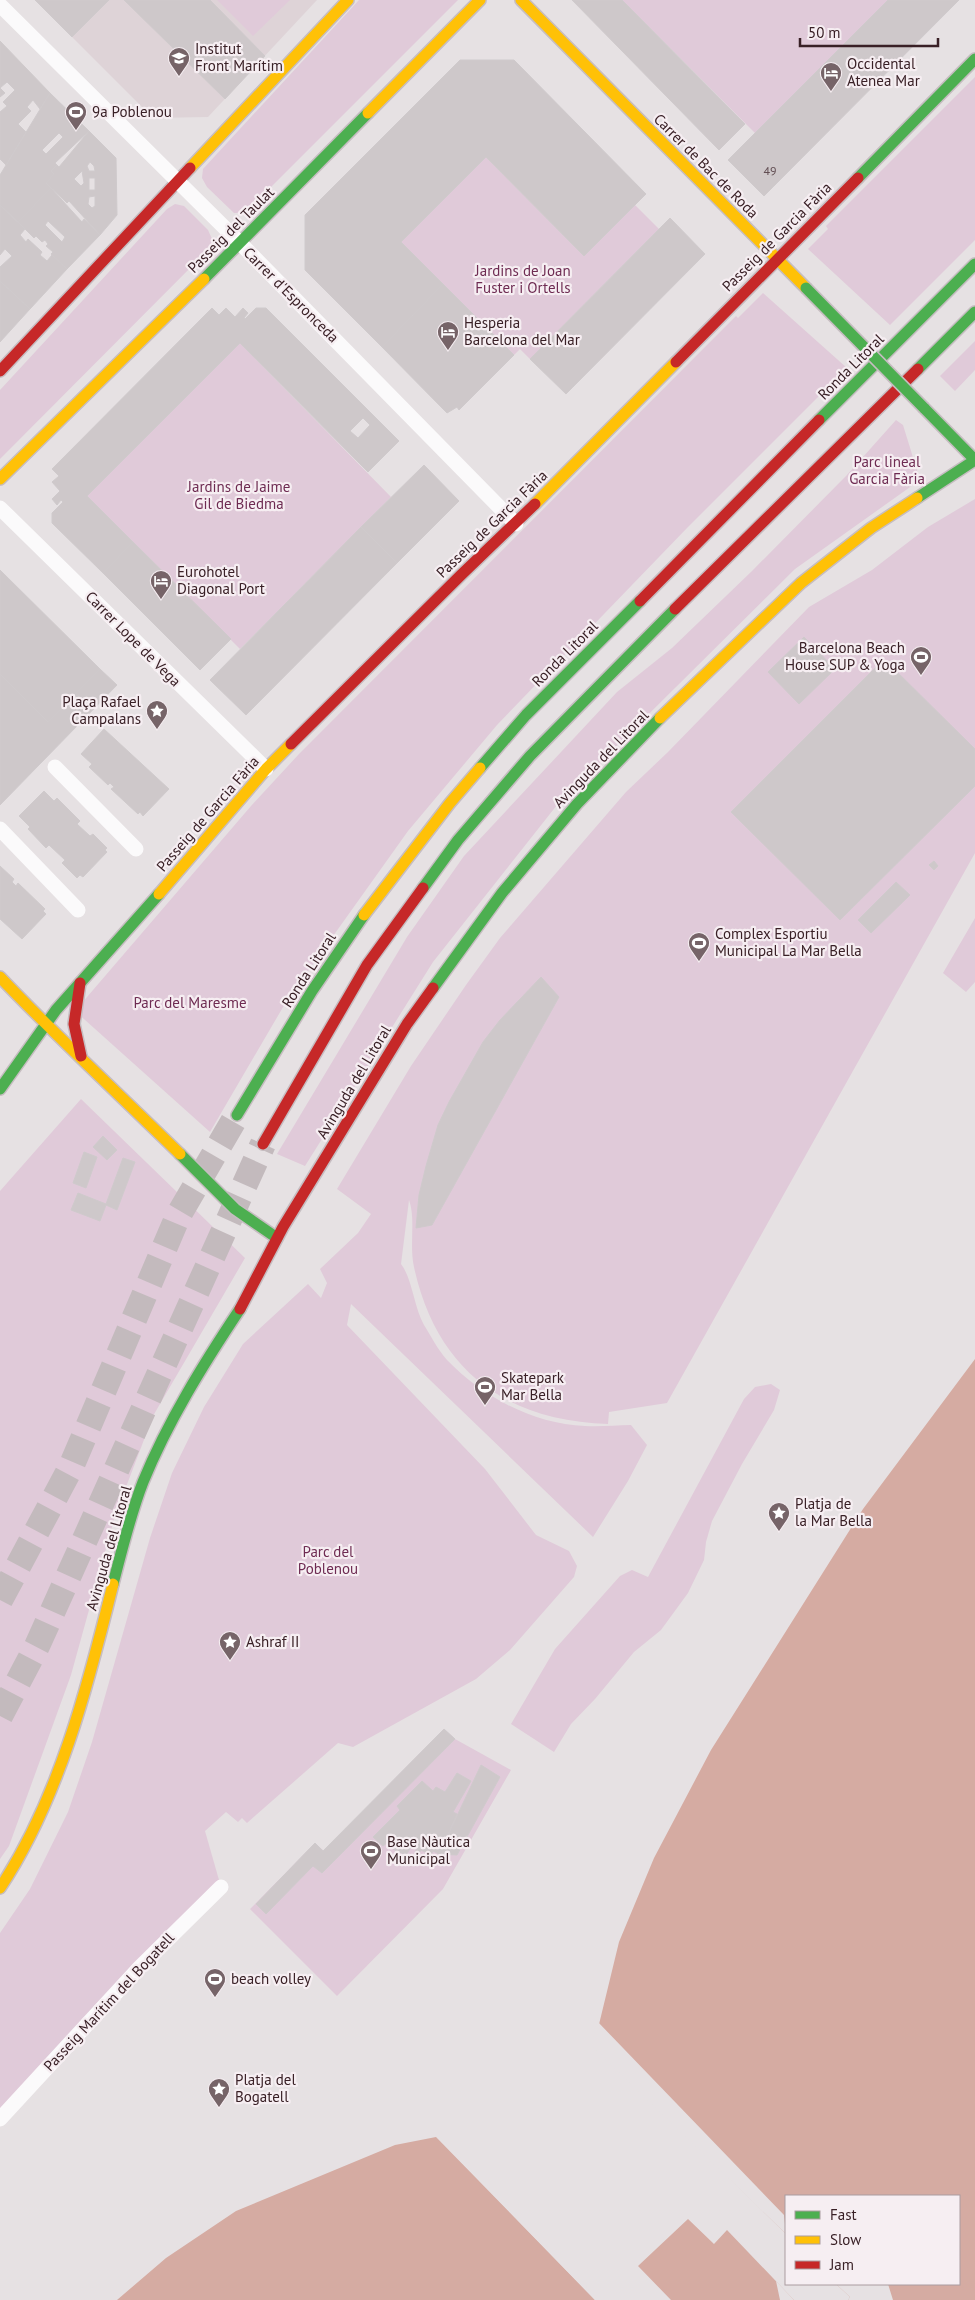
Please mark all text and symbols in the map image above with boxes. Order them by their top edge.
scale bar [800,15,938,47]
text: 50 m [808,23,841,42]
place label: Institut Front Marítim [195,39,283,75]
school or university icon: Institut Front Marítim [167,46,191,77]
place label: Occidental Atenea Mar [847,54,920,90]
hotel icon: Occidental Atenea Mar [819,61,843,92]
sports icon: 9a Poblenou [64,100,88,131]
place label: 9a Poblenou [92,102,172,121]
street label: Carrer de Bac de Roda [650,109,763,222]
house number: 49 [763,163,777,178]
street label: Passeig de Garcia Fària [718,178,835,295]
street label: Passeig del Taulat [183,182,278,277]
street label: Carrer d'Espronceda [240,243,343,346]
park label: Jardins de Joan Fuster i Ortells [474,261,571,297]
place label: Hesperia Barcelona del Mar [464,313,580,349]
hotel icon: Hesperia Barcelona del Mar [436,320,460,351]
street label: Ronda Litoral [814,329,888,404]
park label: Parc lineal Garcia Fària [849,452,925,488]
street label: Passeig de Garcia Fària [432,466,551,582]
park label: Jardins de Jaime Gil de Biedma [187,477,290,513]
place label: Eurohotel Diagonal Port [177,562,265,598]
hotel icon: Eurohotel Diagonal Port [149,569,173,600]
street label: Carrer Lope de Vega [82,587,185,690]
street label: Ronda Litoral [528,616,602,691]
place label: Barcelona Beach House SUP & Yoga [785,638,905,674]
sports icon: Barcelona Beach House SUP & Yoga [909,645,933,676]
place label: Plaça Rafael Campalans [62,692,142,728]
place icon: Plaça Rafael Campalans [145,699,169,730]
street label: Avinguda del Litoral [549,705,653,812]
street label: Passeig de Garcia Fària [152,752,263,875]
place label: Complex Esportiu Municipal La Mar Bella [715,924,862,960]
street label: Ronda Litoral [277,928,340,1011]
sports icon: Complex Esportiu Municipal La Mar Bella [687,931,711,962]
park label: Parc del Maresme [133,993,247,1012]
street label: Avinguda del Litoral [312,1021,395,1142]
place label: Skatepark Mar Bella [501,1368,565,1404]
sports icon: Skatepark Mar Bella [473,1375,497,1406]
street label: Avinguda del Litoral [82,1483,136,1613]
place label: Platja de la Mar Bella [795,1494,872,1530]
place icon: Platja de la Mar Bella [767,1501,791,1532]
park label: Parc del Poblenou [298,1542,358,1578]
place icon: Ashraf II [218,1630,242,1661]
place label: Ashraf II [246,1632,299,1651]
place label: Base Nàutica Municipal [387,1832,470,1868]
sports icon: Base Nàutica Municipal [359,1839,383,1870]
street label: Passeig Marítim del Bogatell [39,1928,178,2075]
sports icon: beach volley [203,1967,227,1998]
place label: beach volley [231,1969,311,1988]
place label: Platja del Bogatell [235,2070,296,2106]
place icon: Platja del Bogatell [207,2077,231,2108]
legend [785,2195,960,2285]
text: Fast [830,2205,857,2224]
text: Slow [830,2230,861,2249]
text: Jam [829,2255,854,2274]

